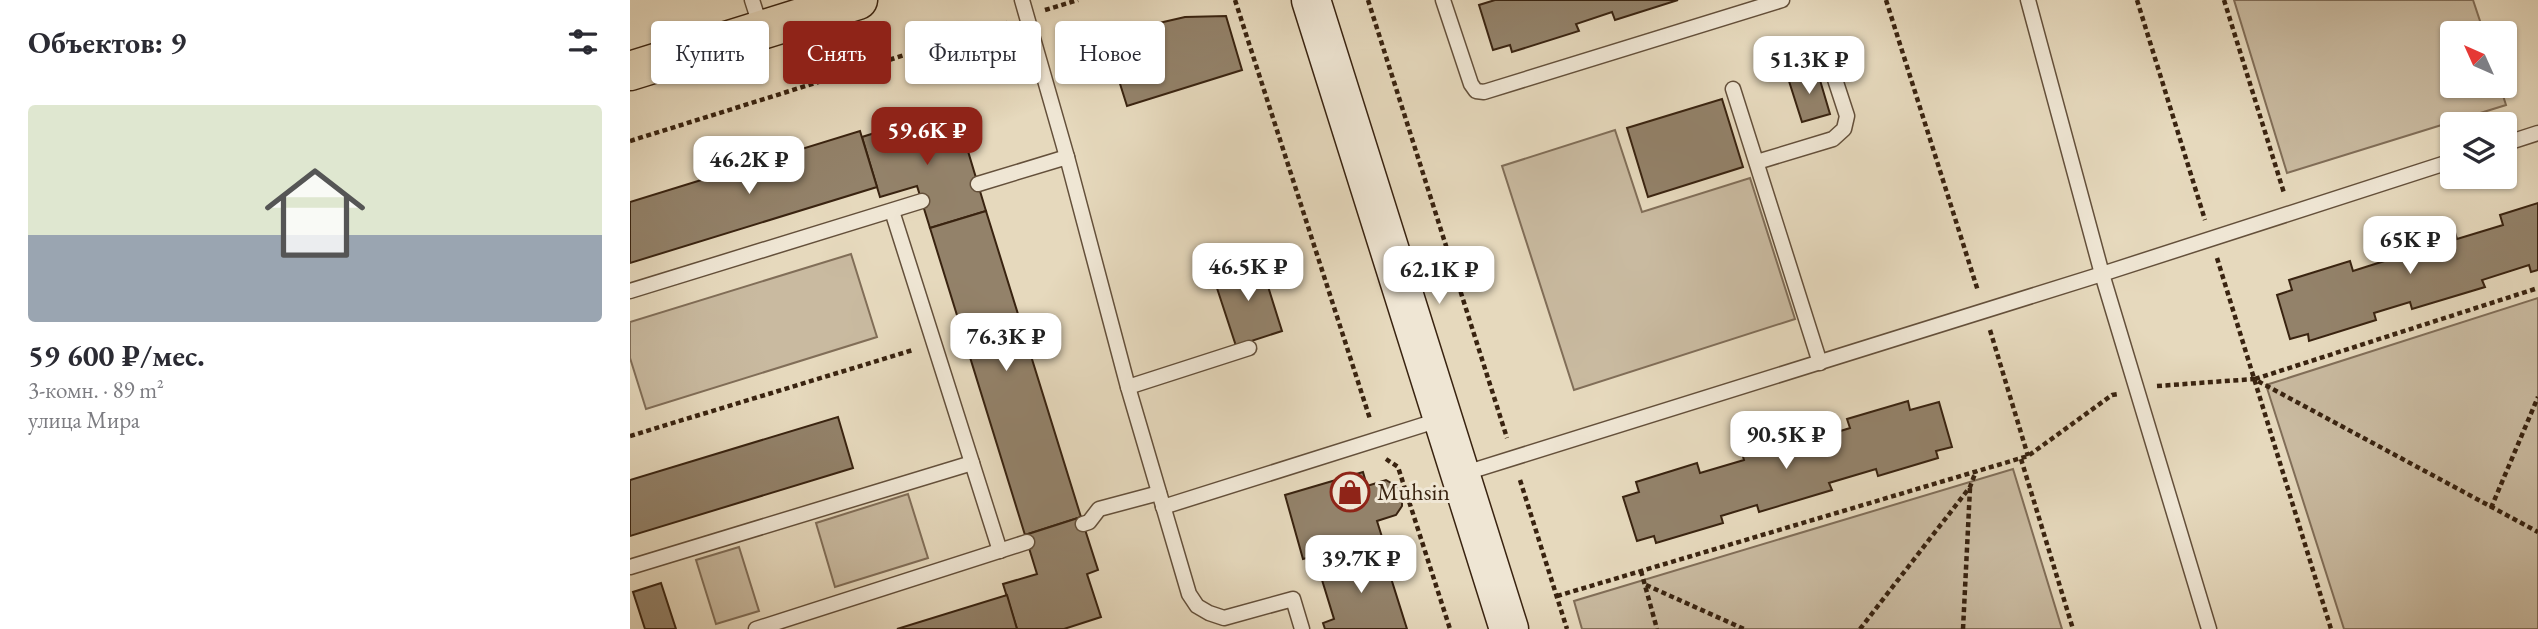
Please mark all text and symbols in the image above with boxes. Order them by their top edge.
chip: Купить [651,21,769,84]
chip: Снять [783,21,891,84]
chip: Фильтры [905,21,1041,84]
chip: Новое [1055,21,1165,84]
north arrow [2440,21,2516,98]
map controls [2440,21,2517,189]
text: Объектов: 9 [28,23,186,62]
icon: filters [564,23,602,61]
pin: 51.3K ₽ [1744,36,1874,96]
text: 51.3K ₽ [1769,44,1849,74]
pin: 59.6K ₽ [862,108,992,167]
button: layers [2440,112,2517,189]
text: 59.6K ₽ [887,115,967,145]
pin: 46.2K ₽ [684,136,814,196]
text: 46.2K ₽ [709,144,789,174]
icon: home [252,150,378,276]
pin: 65K ₽ [2361,216,2459,276]
text: 65K ₽ [2379,224,2441,254]
pin: 46.5K ₽ [1183,244,1313,303]
pin: 62.1K ₽ [1374,246,1504,306]
text: 46.5K ₽ [1208,251,1288,281]
text: 62.1K ₽ [1399,254,1479,284]
pin: 76.3K ₽ [941,314,1071,373]
text: 76.3K ₽ [966,321,1046,351]
text: 59 600 ₽/мес. [28,336,205,375]
text: 3-комн. · 89 m² [28,375,164,405]
text: улица Мира [28,405,140,435]
pin: 90.5K ₽ [1721,412,1851,471]
text: 90.5K ₽ [1746,419,1826,449]
shop icon: Muhsin [1329,471,1371,513]
place label: Muhsin [1377,476,1450,507]
pin: 39.7K ₽ [1296,536,1426,595]
text: 39.7K ₽ [1321,543,1401,573]

